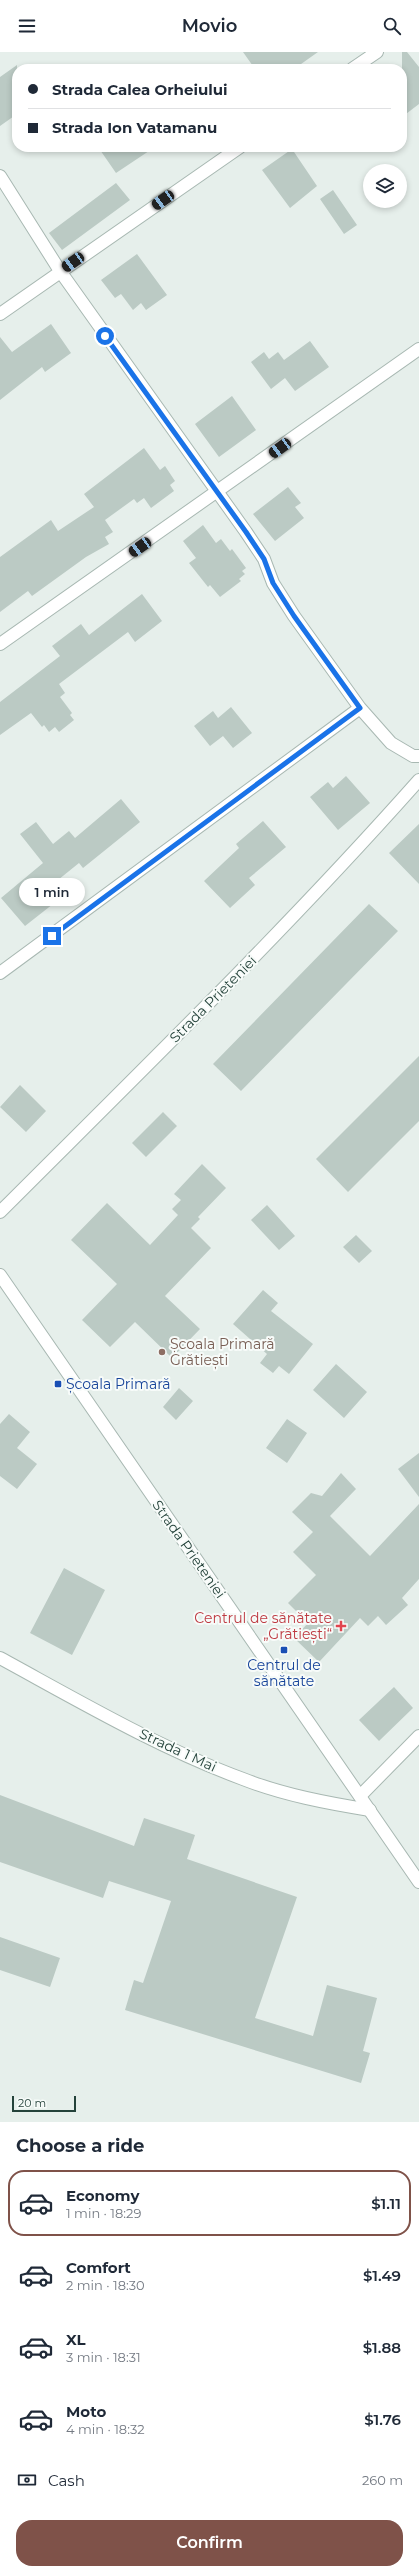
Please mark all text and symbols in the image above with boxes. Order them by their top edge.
icon: menu [16,15,38,37]
text: Movio [182,15,237,37]
icon: search [381,15,403,37]
text: Strada Calea Orheiului [52,80,228,99]
text: Strada Ion Vatamanu [52,118,217,137]
map controls [363,164,407,208]
button: layers [363,164,407,208]
car [150,188,176,212]
car [60,250,86,274]
route start [96,327,114,345]
car [267,436,293,460]
car [127,535,153,559]
callout: 1 min [19,878,85,906]
text: 1 min [35,884,69,900]
route end [43,927,61,945]
street label: Strada Prieteniei [166,952,260,1046]
place label: Școala Primară Grătiești [170,1335,274,1370]
marker: Școala Primară Grătiești [157,1347,167,1357]
place label: Școala Primară [66,1375,170,1394]
marker: Școala Primară [53,1379,63,1389]
street label: Strada Prieteniei [148,1496,230,1602]
place label: Centrul de sănătate „Grătiești“ [194,1609,332,1644]
marker: Centrul de sănătate „Grătiești“ [335,1620,347,1632]
marker: Centrul de sănătate [279,1645,289,1655]
place label: Centrul de sănătate [247,1656,321,1690]
street label: Strada 1 Mai [137,1724,219,1776]
scale bar [12,2094,76,2113]
text: 20 m [18,2096,46,2110]
text: Choose a ride [16,2135,144,2157]
icon: car [18,2185,54,2221]
text: Economy [66,2186,139,2205]
text: $1.11 [371,2194,401,2213]
text: 1 min · 18:29 [66,2205,141,2221]
icon: car [18,2257,54,2293]
text: Comfort [66,2258,131,2277]
text: $1.49 [363,2266,401,2285]
text: 2 min · 18:30 [66,2277,145,2293]
icon: car [18,2329,54,2365]
text: XL [66,2330,85,2349]
text: $1.88 [363,2338,401,2357]
text: 3 min · 18:31 [66,2349,141,2365]
icon: car [18,2401,54,2437]
text: Moto [66,2402,106,2421]
text: $1.76 [364,2410,401,2429]
text: 4 min · 18:32 [66,2421,145,2437]
icon: cash [16,2469,38,2491]
text: Cash [48,2471,85,2490]
text: 260 m [362,2472,403,2488]
button: Confirm [16,2520,403,2566]

